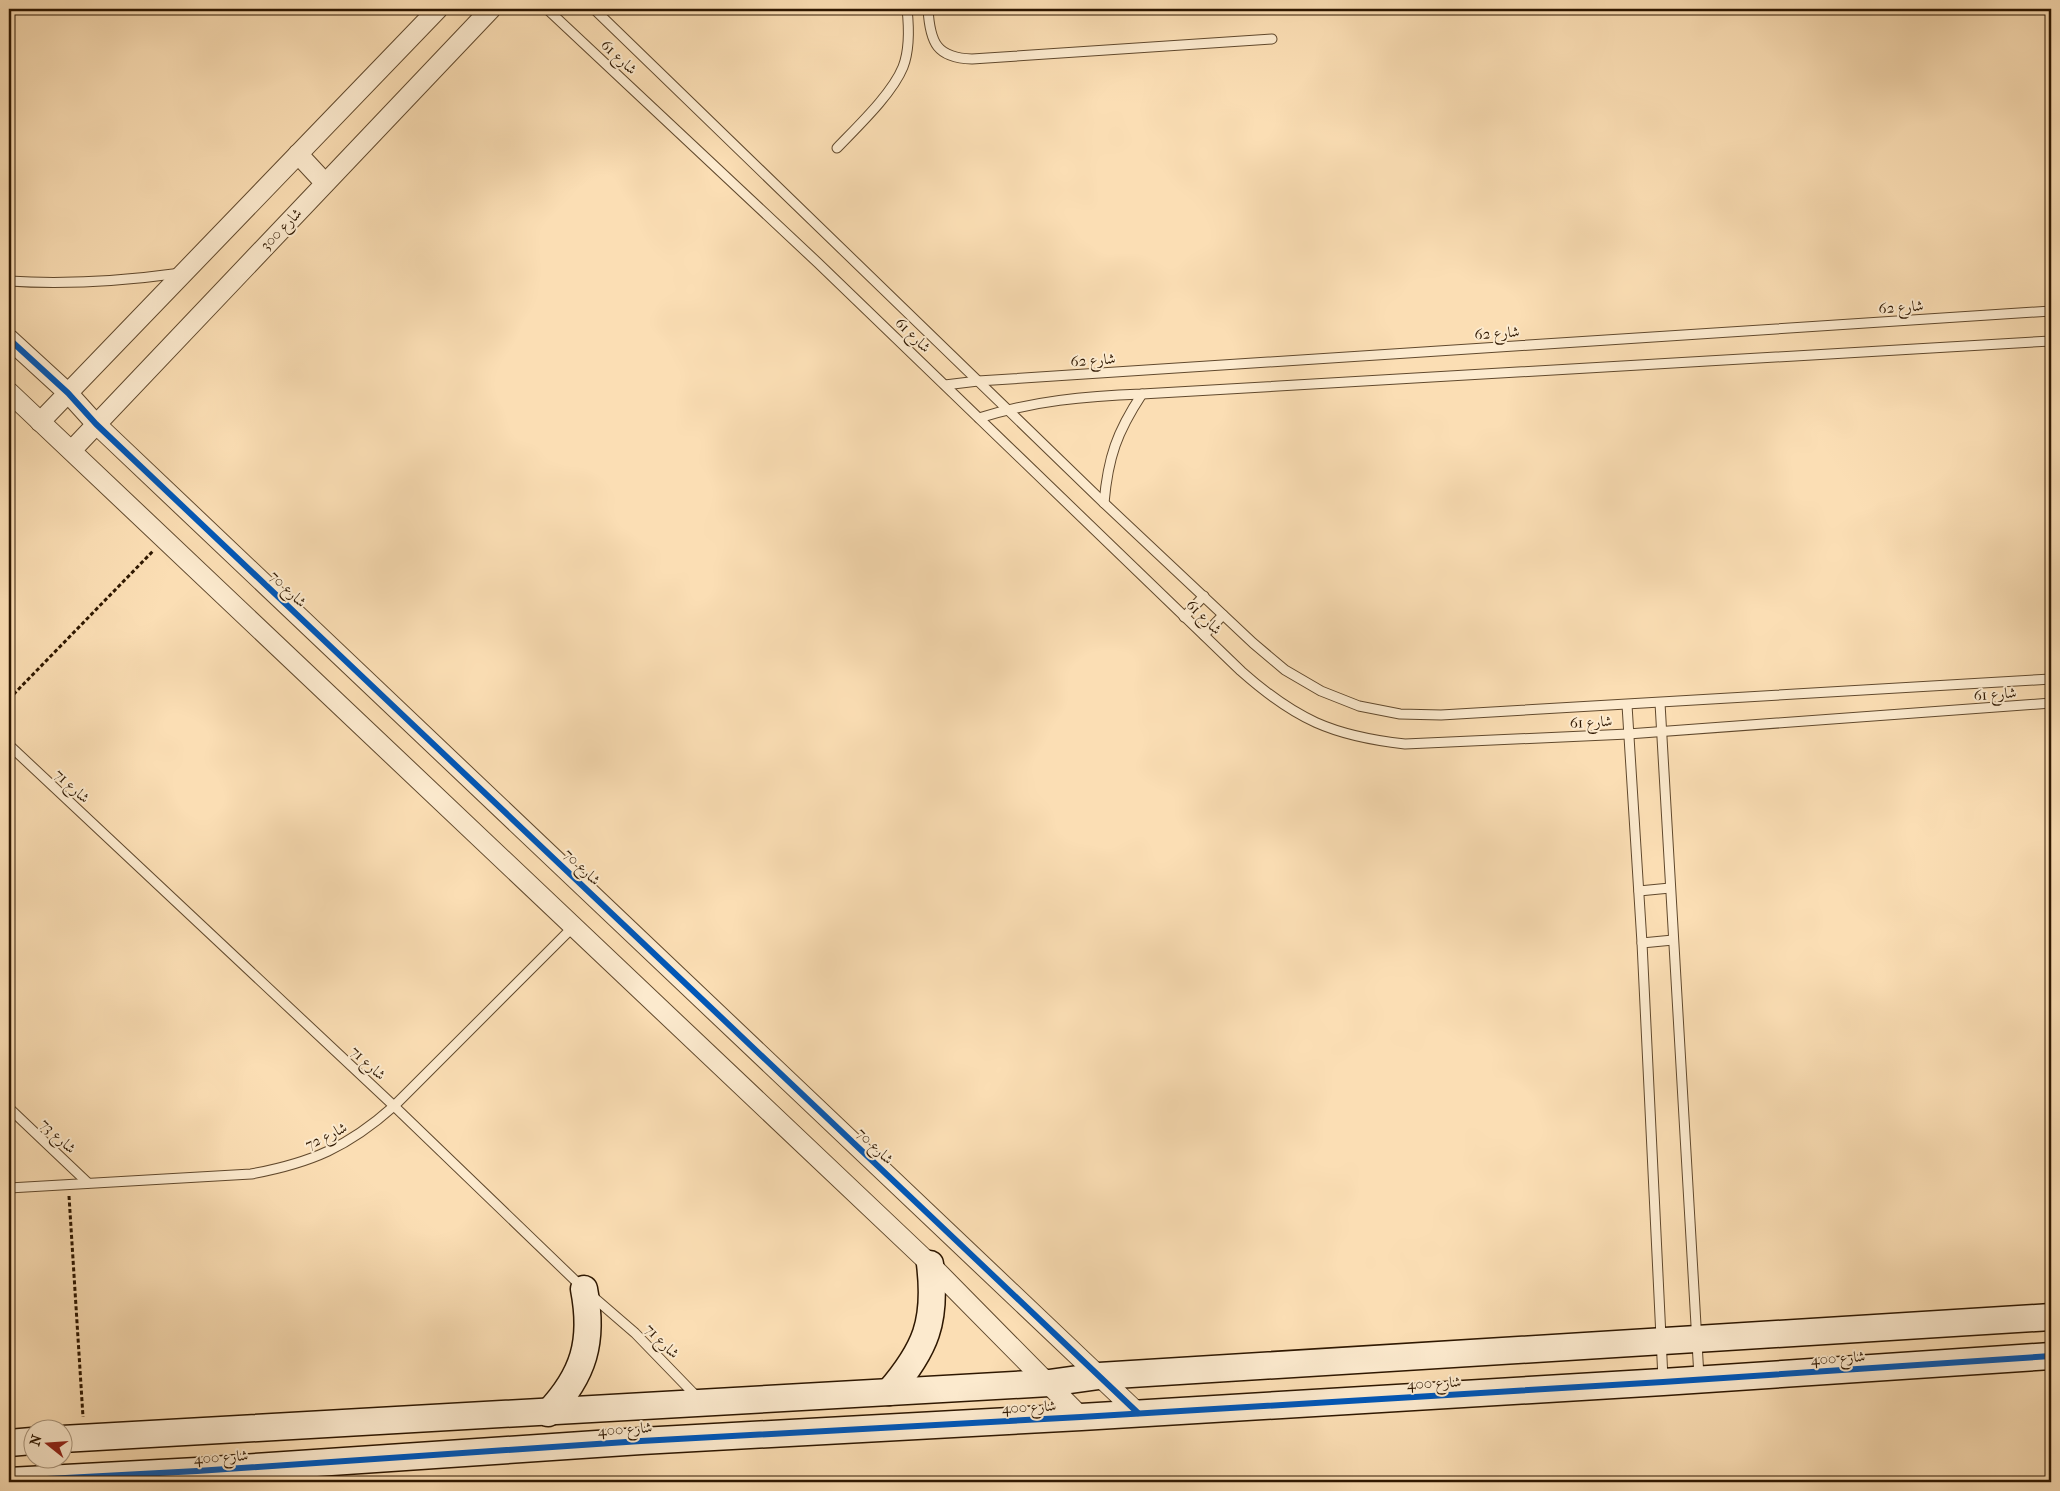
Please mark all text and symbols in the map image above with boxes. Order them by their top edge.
street label: شارع 61 [595,36,641,81]
street label: شارع 300 [256,204,308,257]
street label: شارع 62 [1878,296,1924,322]
street label: شارع 61 [889,314,935,359]
street label: شارع 62 [1474,322,1520,348]
street label: شارع 62 [1070,349,1116,375]
street label: شارع 70 [263,567,310,614]
street label: شارع 61 [1180,596,1226,641]
street label: شارع 61 [1973,684,2017,708]
street label: شارع 61 [1569,712,1613,736]
street label: شارع 71 [48,765,93,810]
street label: شارع 70 [557,845,604,892]
street label: شارع 71 [344,1042,389,1087]
street label: شارع 73 [34,1115,80,1160]
street label: شارع 72 [302,1118,352,1157]
street label: شارع 70 [850,1124,897,1171]
street label: شارع 71 [638,1320,683,1365]
street label: شارع 400 [1810,1347,1866,1373]
street label: شارع 400 [1406,1373,1462,1397]
street label: شارع 400 [1001,1397,1057,1421]
north arrow [22,1418,72,1468]
street label: شارع 400 [597,1418,653,1444]
text: N [26,1432,46,1448]
street label: شارع 400 [193,1446,249,1472]

